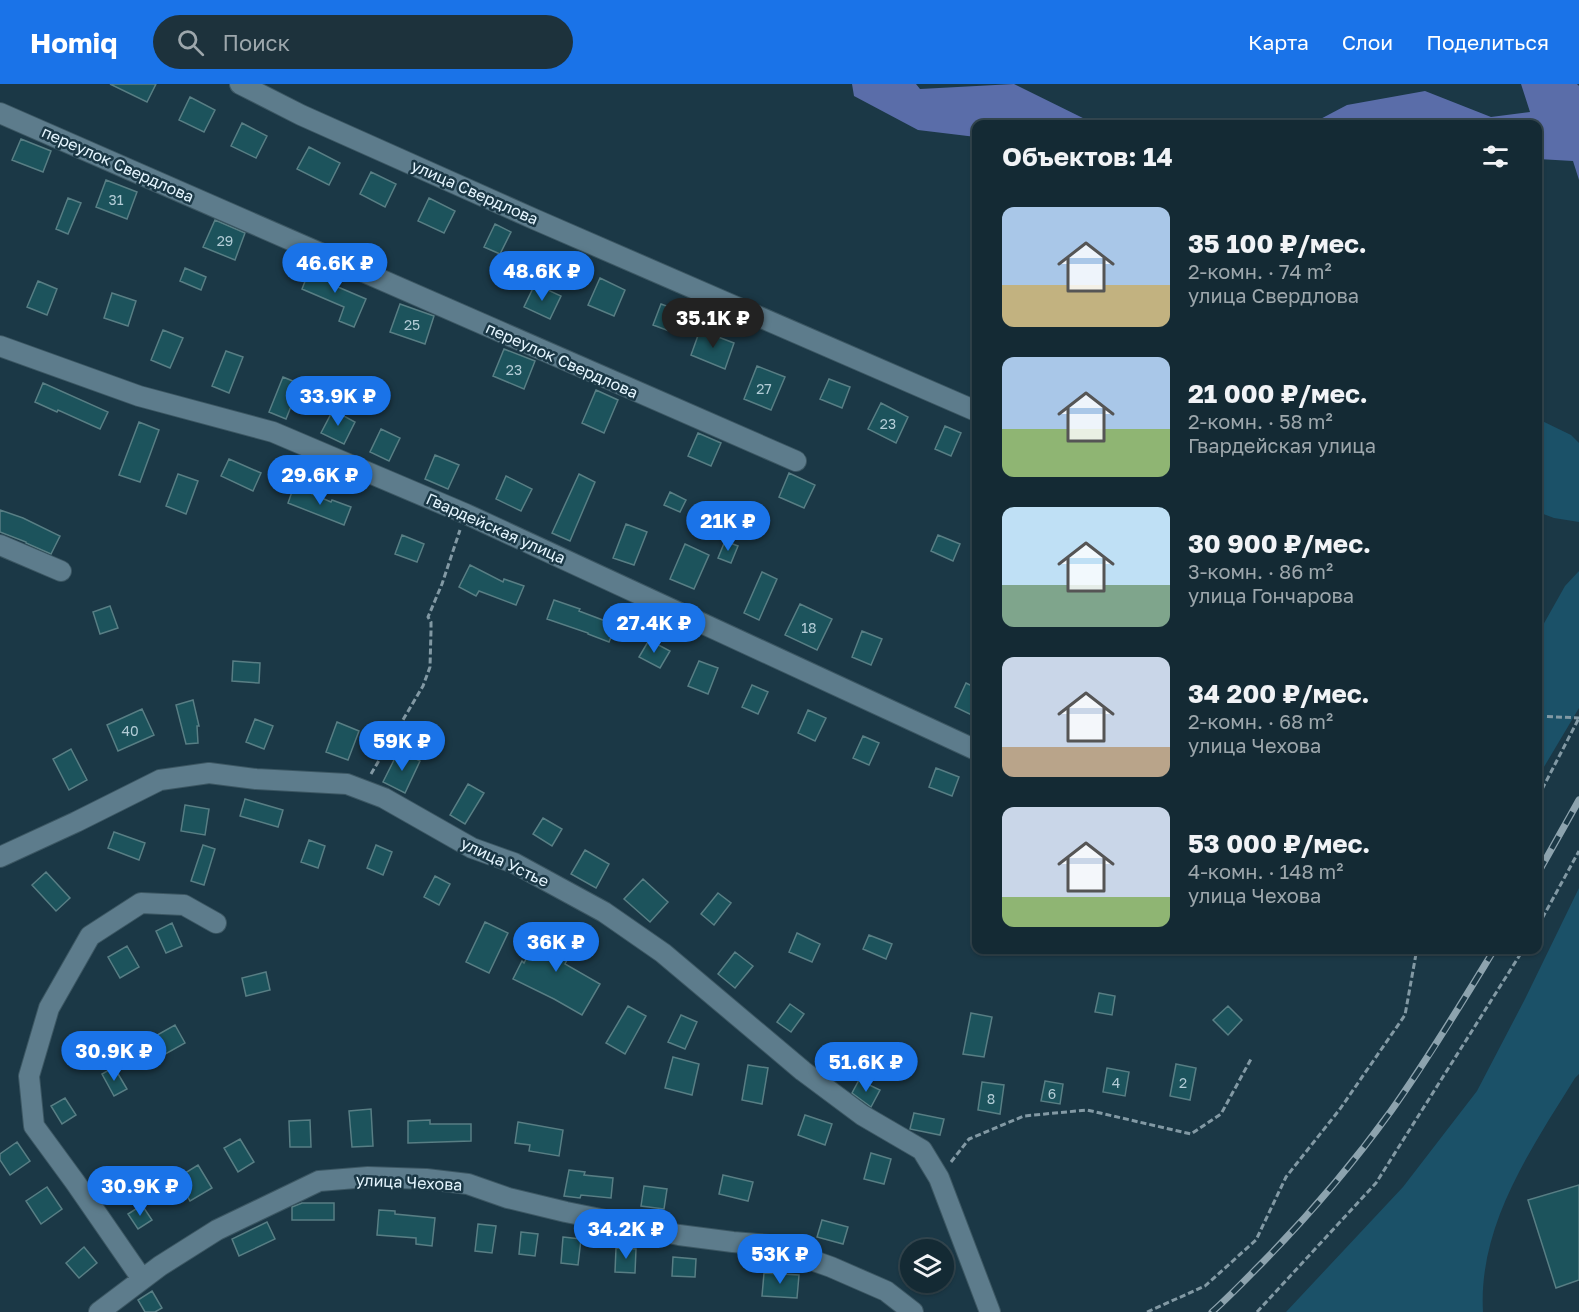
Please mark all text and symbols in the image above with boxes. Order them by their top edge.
search box [153,15,573,69]
text: Homiq [30,26,117,59]
icon: search [174,26,207,59]
text: Поиск [222,29,290,56]
text: Карта [1248,29,1309,55]
text: Слои [1342,29,1393,55]
text: Поделиться [1426,29,1549,55]
street label: переулок Свердлова [39,121,197,207]
icon: filters [1479,140,1512,173]
text: Объектов: 14 [1002,141,1173,172]
street label: улица Свердлова [408,155,542,229]
house number: 31 [109,191,124,208]
text: 35 100 ₽/мес. [1188,228,1367,259]
icon: home [1050,231,1122,303]
house number: 29 [217,232,233,249]
pin: 46.6K ₽ [280,243,390,294]
text: 46.6K ₽ [296,250,374,274]
pin: 48.6K ₽ [487,251,597,302]
text: 48.6K ₽ [503,258,581,282]
text: 2-комн. · 74 m² [1188,259,1332,283]
text: улица Свердлова [1188,283,1359,307]
pin: 35.1K ₽ [658,298,768,349]
text: 35.1K ₽ [676,305,750,329]
house number: 25 [404,316,420,333]
street label: переулок Свердлова [483,317,641,403]
house number: 23 [506,361,522,378]
pin: 33.9K ₽ [283,376,393,427]
text: 21 000 ₽/мес. [1188,378,1368,409]
house number: 27 [756,380,772,397]
icon: home [1050,381,1122,453]
text: 33.9K ₽ [300,383,376,407]
text: 2-комн. · 58 m² [1188,409,1333,433]
house number: 23 [880,415,896,432]
text: Гвардейская улица [1188,433,1376,457]
pin: 29.6K ₽ [265,455,375,506]
text: 29.6K ₽ [282,462,359,486]
street label: Гвардейская улица [423,488,569,568]
pin: 21K ₽ [686,501,770,552]
text: 21K ₽ [700,508,756,532]
text: 30 900 ₽/мес. [1188,528,1371,559]
icon: home [1050,531,1122,603]
text: 3-комн. · 86 m² [1188,559,1333,583]
text: улица Гончарова [1188,583,1354,607]
pin: 27.4K ₽ [599,603,709,654]
text: 27.4K ₽ [617,610,692,634]
house number: 18 [801,619,817,636]
text: 34 200 ₽/мес. [1188,678,1370,709]
icon: home [1050,681,1122,753]
text: 2-комн. · 68 m² [1188,709,1333,733]
pin: 59K ₽ [360,721,444,772]
house number: 40 [121,722,139,739]
text: 59K ₽ [373,728,431,752]
text: улица Чехова [1188,733,1321,757]
text: 53 000 ₽/мес. [1188,828,1370,859]
icon: home [1050,831,1122,903]
street label: улица Устье [458,833,552,891]
text: 4-комн. · 148 m² [1188,859,1344,883]
text: улица Чехова [1188,883,1321,907]
pin: 36K ₽ [514,922,598,973]
text: 36K ₽ [527,929,585,953]
pin: 30.9K ₽ [59,1031,169,1082]
text: 30.9K ₽ [75,1038,153,1062]
pin: 51.6K ₽ [811,1042,921,1093]
text: 51.6K ₽ [829,1049,903,1073]
house number: 4 [1112,1074,1120,1091]
house number: 2 [1179,1074,1187,1091]
house number: 6 [1048,1085,1056,1102]
house number: 8 [987,1090,995,1107]
pin: 30.9K ₽ [85,1166,195,1217]
street label: улица Чехова [355,1169,463,1195]
text: 30.9K ₽ [101,1173,179,1197]
pin: 34.2K ₽ [571,1209,681,1260]
text: 34.2K ₽ [588,1216,664,1240]
pin: 53K ₽ [738,1234,822,1285]
map controls [900,1239,954,1293]
button: layers [900,1239,954,1293]
text: 53K ₽ [751,1241,809,1265]

